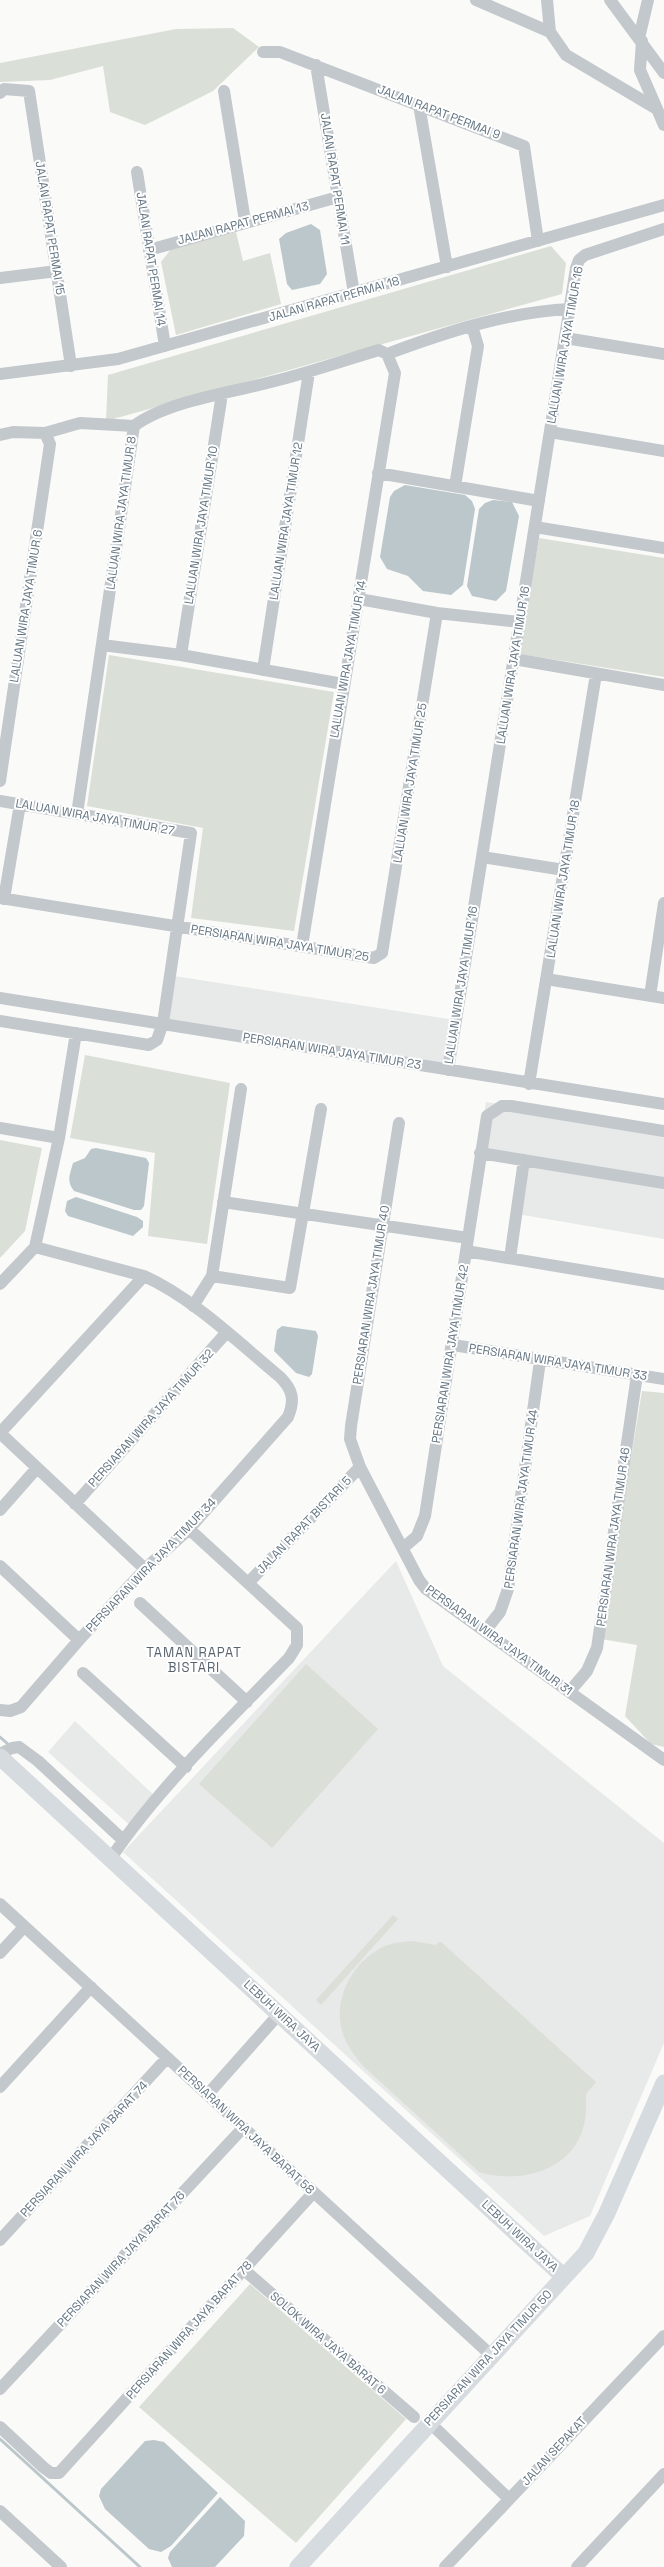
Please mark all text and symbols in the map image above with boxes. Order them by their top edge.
street label: JALAN RAPAT PERMAI 9 [375,81,503,143]
street label: JALAN RAPAT PERMAI 11 [317,112,353,246]
street label: JALAN RAPAT PERMAI 15 [32,160,68,296]
street label: JALAN RAPAT PERMAI 14 [132,191,170,328]
street label: JALAN RAPAT PERMAI 13 [176,198,310,248]
street label: LALUAN WIRA JAYA TIMUR 16 [543,265,587,425]
street label: JALAN RAPAT PERMAI 18 [267,273,401,325]
street label: LALUAN WIRA JAYA TIMUR 8 [102,435,140,591]
street label: LALUAN WIRA JAYA TIMUR 12 [266,441,306,601]
street label: LALUAN WIRA JAYA TIMUR 10 [181,445,221,605]
street label: LALUAN WIRA JAYA TIMUR 6 [6,528,46,684]
street label: LALUAN WIRA JAYA TIMUR 14 [326,578,370,739]
street label: LALUAN WIRA JAYA TIMUR 16 [493,585,533,745]
street label: LALUAN WIRA JAYA TIMUR 25 [389,702,431,864]
street label: LALUAN WIRA JAYA TIMUR 27 [14,795,176,839]
street label: LALUAN WIRA JAYA TIMUR 18 [543,799,583,959]
street label: LALUAN WIRA JAYA TIMUR 16 [441,905,481,1065]
street label: PERSIARAN WIRA JAYA TIMUR 25 [190,921,370,965]
street label: PERSIARAN WIRA JAYA TIMUR 23 [242,1029,422,1073]
street label: PERSIARAN WIRA JAYA TIMUR 40 [349,1204,393,1386]
street label: PERSIARAN WIRA JAYA TIMUR 42 [428,1264,472,1444]
street label: PERSIARAN WIRA JAYA TIMUR 33 [468,1340,648,1384]
street label: PERSIARAN WIRA JAYA TIMUR 32 [85,1346,217,1490]
street label: PERSIARAN WIRA JAYA TIMUR 44 [500,1408,542,1590]
street label: PERSIARAN WIRA JAYA TIMUR 46 [592,1446,634,1628]
street label: JALAN RAPAT BISTARI 5 [253,1473,355,1577]
street label: PERSIARAN WIRA JAYA TIMUR 34 [82,1494,220,1636]
street label: PERSIARAN WIRA JAYA TIMUR 31 [422,1581,576,1699]
district label: TAMAN RAPAT BISTARI [146,1644,242,1676]
street label: LEBUH WIRA JAYA [240,1976,324,2056]
street label: PERSIARAN WIRA JAYA BARAT 58 [174,2062,318,2198]
street label: PERSIARAN WIRA JAYA BARAT 74 [17,2077,152,2220]
street label: PERSIARAN WIRA JAYA BARAT 76 [54,2187,188,2331]
street label: LEBUH WIRA JAYA [478,2196,562,2276]
street label: PERSIARAN WIRA JAYA BARAT 78 [123,2257,255,2403]
street label: PERSIARAN WIRA JAYA TIMUR 50 [420,2286,556,2430]
street label: SOLOK WIRA JAYA BARAT 6 [267,2288,389,2398]
street label: JALAN SEPAKAT [518,2413,590,2489]

